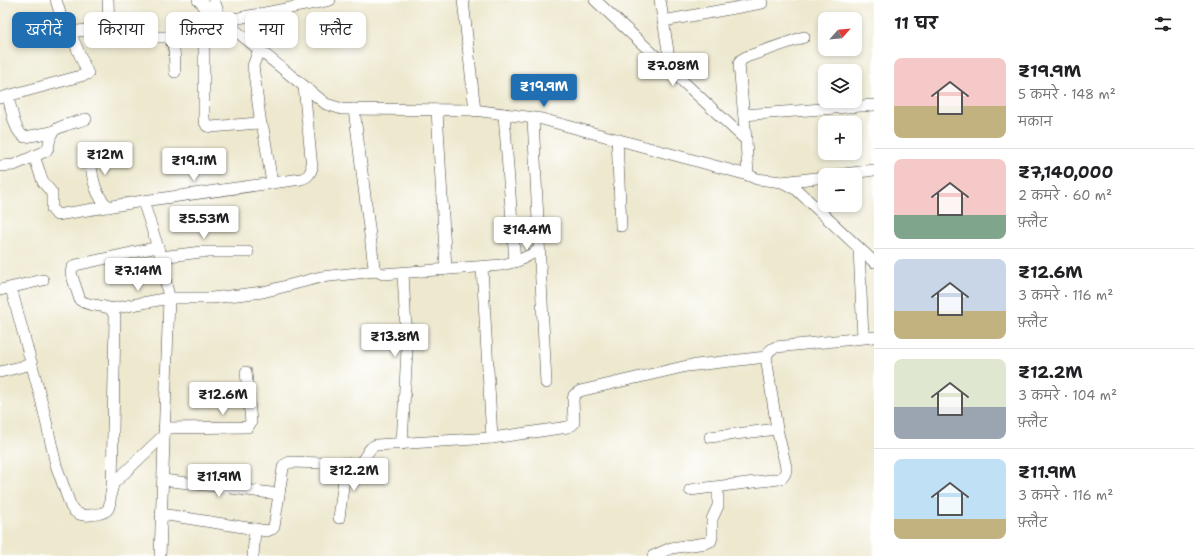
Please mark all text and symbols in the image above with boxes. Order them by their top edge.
chip: खरीदें [12,12,76,48]
chip: किराया [84,12,158,48]
chip: फ़िल्टर [166,12,237,48]
chip: नया [245,12,298,48]
chip: फ़्लैट [306,12,366,48]
north arrow [818,12,862,56]
map controls [818,12,862,212]
text: 11 घर [894,12,938,34]
icon: filters [1152,13,1174,35]
pin: ₹7.08M [640,53,706,87]
text: ₹7.08M [647,57,699,74]
text: ₹19.9M [1018,60,1081,82]
button: layers [818,64,862,108]
pin: ₹19.9M [511,74,577,108]
icon: home [926,74,974,122]
text: ₹19.9M [520,78,568,95]
text: 5 कमरे · 148 m² [1018,86,1116,103]
text: मकान [1018,113,1052,130]
button: + [818,116,862,160]
pin: ₹12M [81,142,129,176]
text: ₹12M [86,146,124,163]
pin: ₹19.1M [161,148,227,182]
text: ₹19.1M [171,152,217,169]
text: ₹7,140,000 [1018,161,1113,183]
button: − [818,168,862,212]
icon: home [926,175,974,223]
text: 2 कमरे · 60 m² [1018,187,1112,204]
pin: ₹5.53M [171,206,237,240]
text: ₹5.53M [179,210,229,227]
text: फ़्लैट [1018,214,1048,231]
pin: ₹14.4M [494,217,560,251]
text: ₹14.4M [503,221,551,238]
pin: ₹7.14M [105,258,171,292]
text: ₹12.6M [1018,261,1083,283]
text: ₹7.14M [114,262,162,279]
icon: home [926,275,974,323]
text: 3 कमरे · 116 m² [1018,287,1113,304]
text: फ़्लैट [1018,314,1048,331]
pin: ₹13.8M [362,324,428,358]
text: ₹13.8M [370,328,420,345]
text: ₹12.2M [1018,361,1083,383]
icon: home [926,375,974,423]
pin: ₹12.6M [190,382,256,416]
text: ₹12.6M [198,386,248,403]
text: 3 कमरे · 104 m² [1018,387,1117,404]
text: फ़्लैट [1018,414,1048,431]
pin: ₹12.2M [321,458,387,492]
text: ₹11.9M [1018,461,1076,483]
text: ₹12.2M [329,462,379,479]
pin: ₹11.9M [186,464,252,498]
text: ₹11.9M [197,468,241,485]
icon: home [926,475,974,523]
text: 3 कमरे · 116 m² [1018,487,1113,504]
text: फ़्लैट [1018,514,1048,531]

